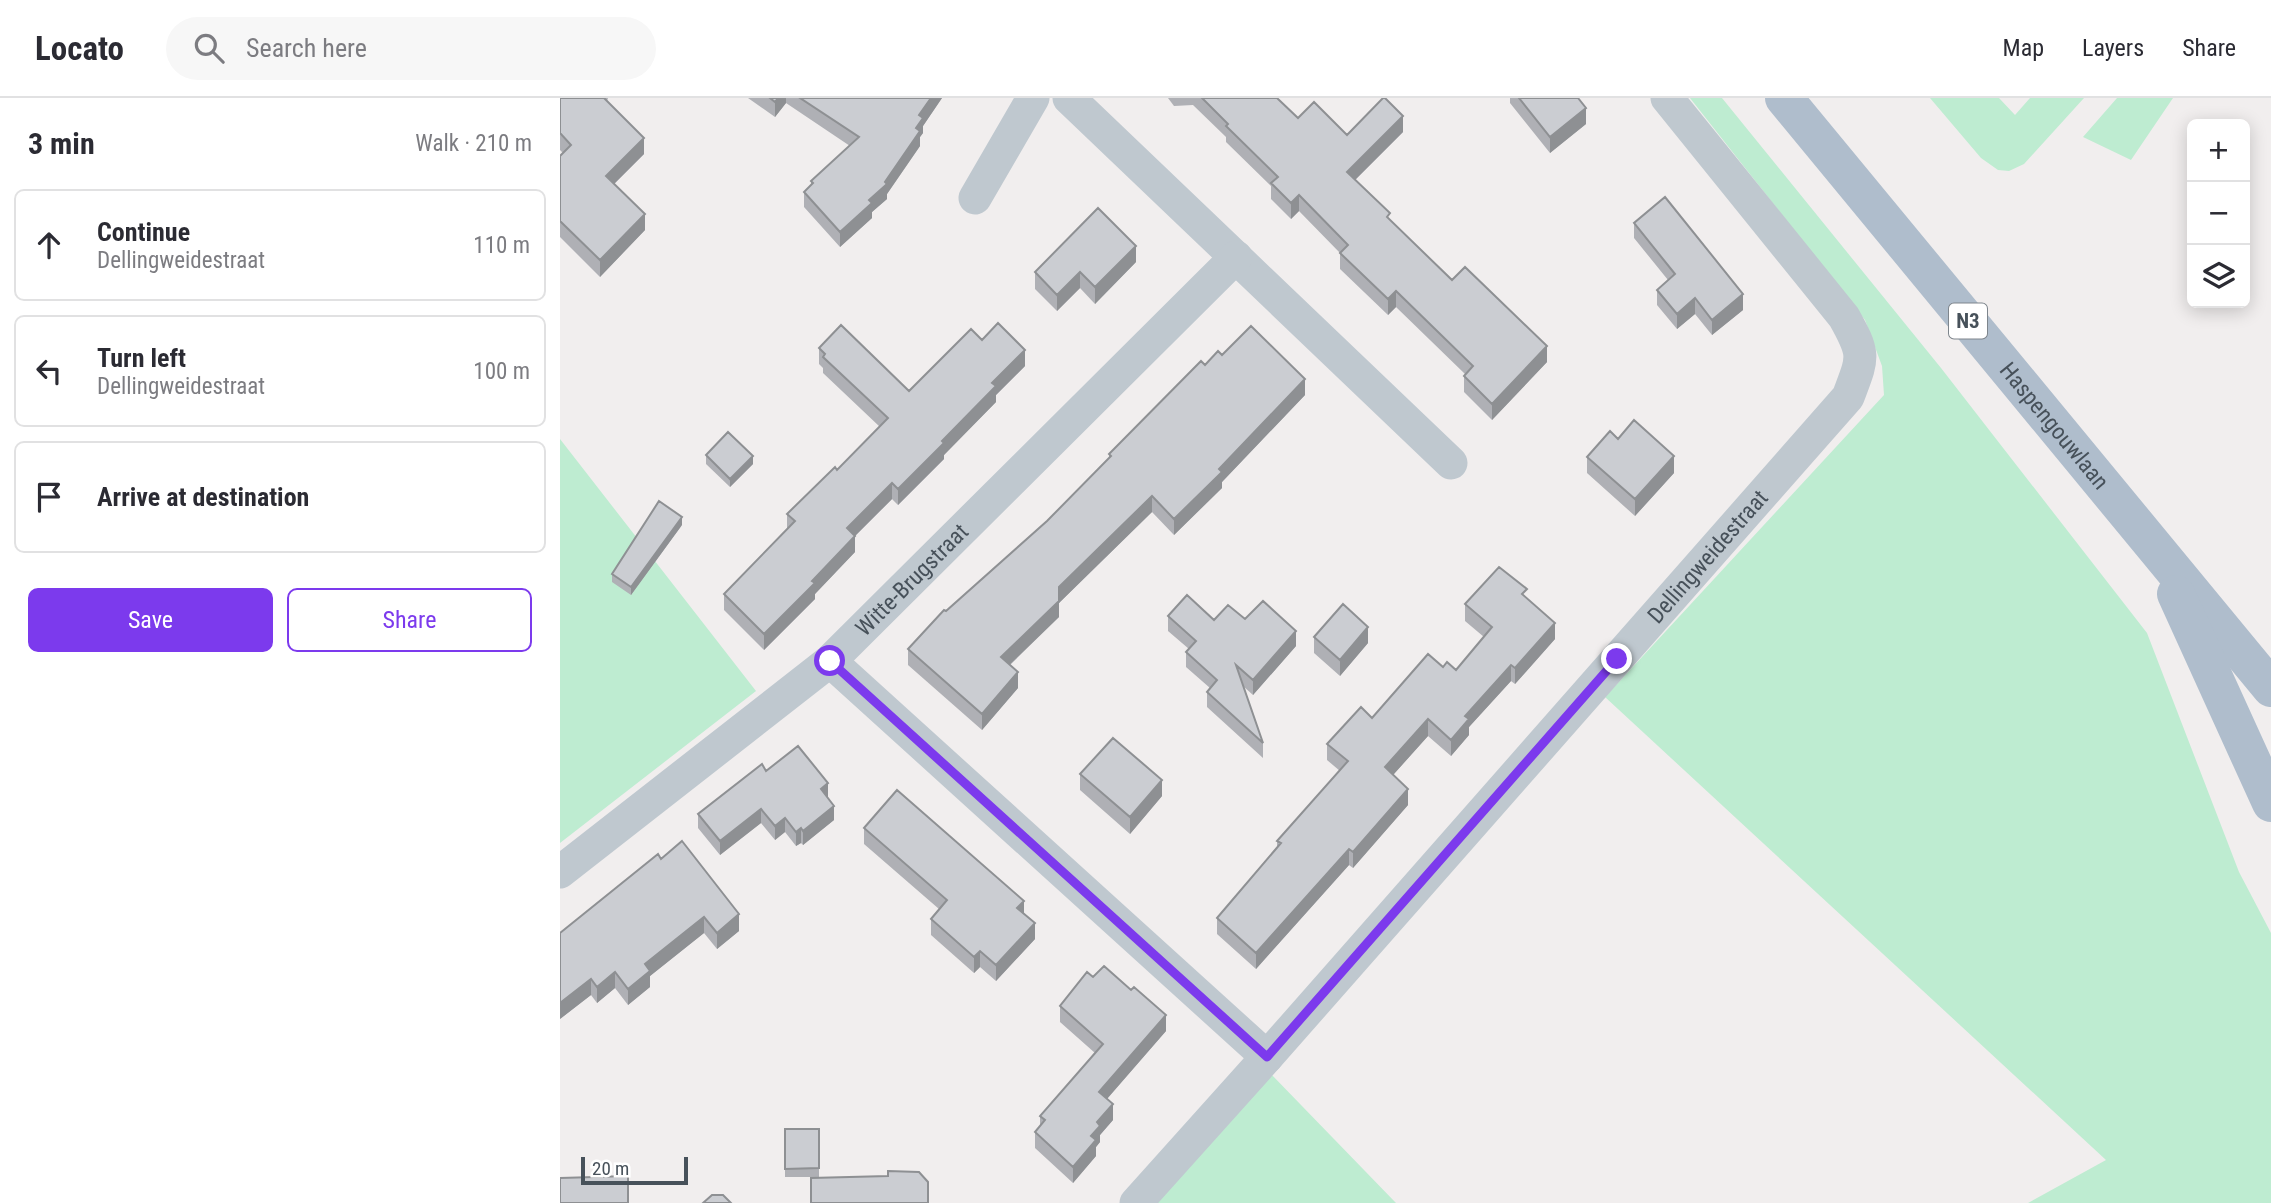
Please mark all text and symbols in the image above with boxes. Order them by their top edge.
search box [166,17,656,80]
text: Locato [35,29,124,68]
icon: search [190,29,228,67]
text: Search here [246,33,367,63]
text: Map [2003,34,2044,62]
text: Layers [2082,34,2144,62]
text: Share [2182,34,2236,62]
map controls [2187,119,2250,308]
button: + [2187,119,2250,182]
text: 3 min [28,126,95,161]
text: Walk · 210 m [415,130,532,157]
button: − [2187,182,2250,245]
text: Continue [97,217,190,247]
icon: ahead [30,226,68,264]
text: 110 m [473,232,530,259]
button: layers [2187,245,2250,308]
text: Dellingweidestraat [97,247,265,274]
road number: N3 [1949,304,1987,339]
text: Turn left [97,343,186,373]
icon: left [30,352,68,390]
street label: Haspengouwlaan [1994,357,2115,495]
text: 100 m [473,358,530,385]
text: Dellingweidestraat [97,373,265,400]
icon: arrive [30,478,68,516]
text: Arrive at destination [97,482,309,512]
street label: Dellingweidestraat [1642,484,1773,629]
street label: Witte-Brugstraat [850,518,974,641]
button: Save [28,588,273,652]
button: Share [287,588,532,652]
route end [1601,643,1632,674]
route start [814,645,845,676]
scale bar [581,1154,688,1186]
text: 20 m [592,1157,629,1180]

